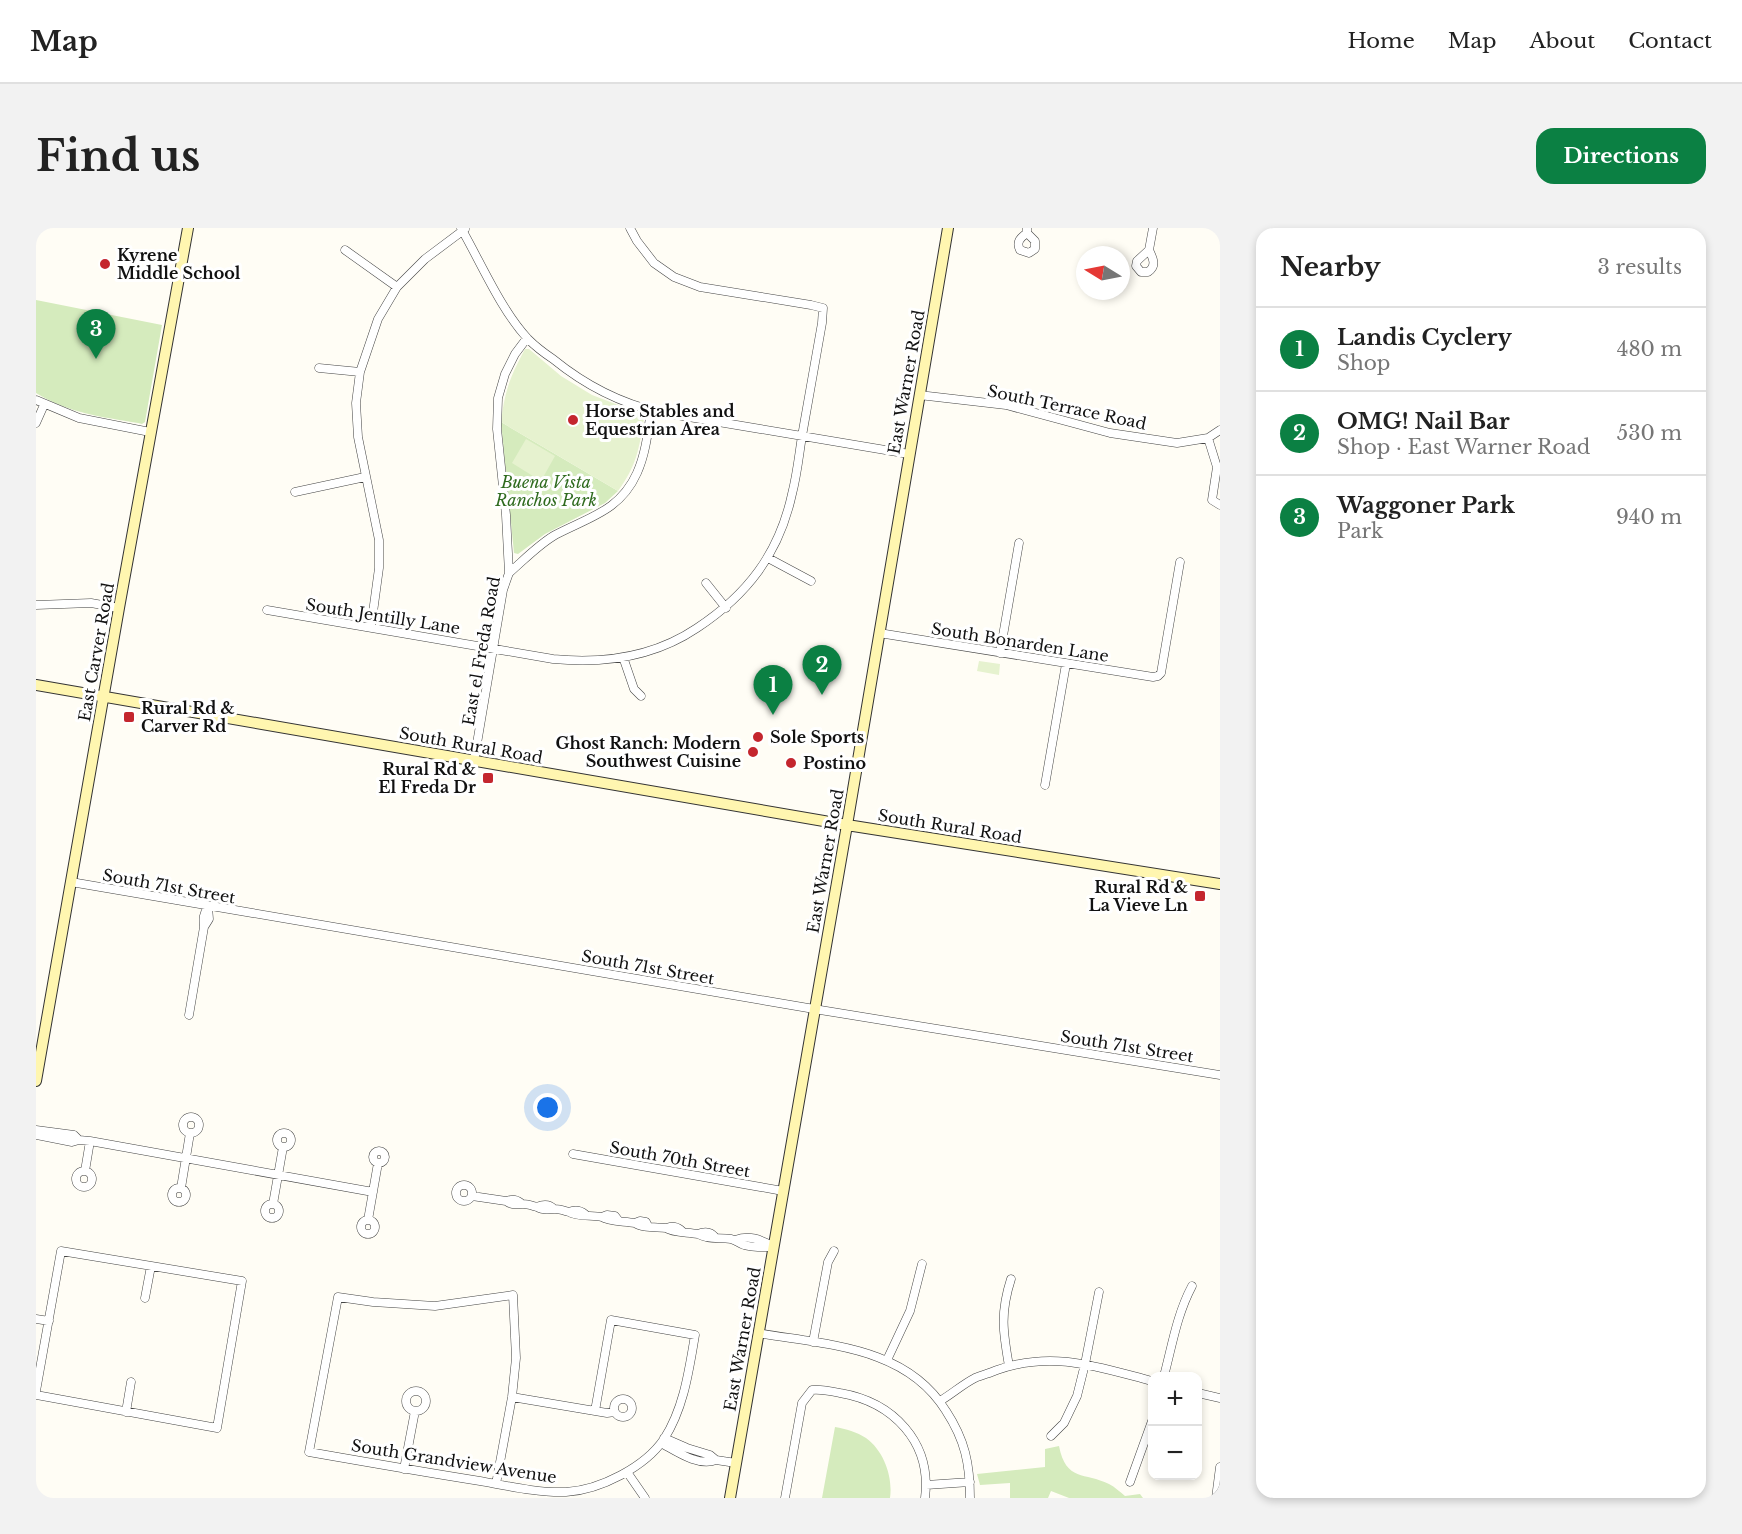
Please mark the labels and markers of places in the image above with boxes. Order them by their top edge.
place label: Kyrene Middle School [117,245,241,283]
marker: Kyrene Middle School [98,257,112,271]
pin: 3 [76,310,116,359]
place label: Horse Stables and Equestrian Area [585,401,735,439]
marker: Horse Stables and Equestrian Area [566,413,580,427]
pin: 2 [802,646,842,695]
pin: 1 [754,666,792,715]
place label: Rural Rd & Carver Rd [141,698,235,736]
marker: Rural Rd & Carver Rd [122,710,136,724]
place label: Sole Sports [770,727,864,747]
marker: Sole Sports [751,730,765,744]
place label: Ghost Ranch: Modern Southwest Cuisine [555,733,741,771]
marker: Ghost Ranch: Modern Southwest Cuisine [746,745,760,759]
place label: Postino [803,753,866,773]
marker: Postino [784,756,798,770]
place label: Rural Rd & El Freda Dr [378,759,476,797]
marker: Rural Rd & El Freda Dr [481,771,495,785]
place label: Rural Rd & La Vieve Ln [1089,877,1188,915]
marker: Rural Rd & La Vieve Ln [1193,889,1207,903]

